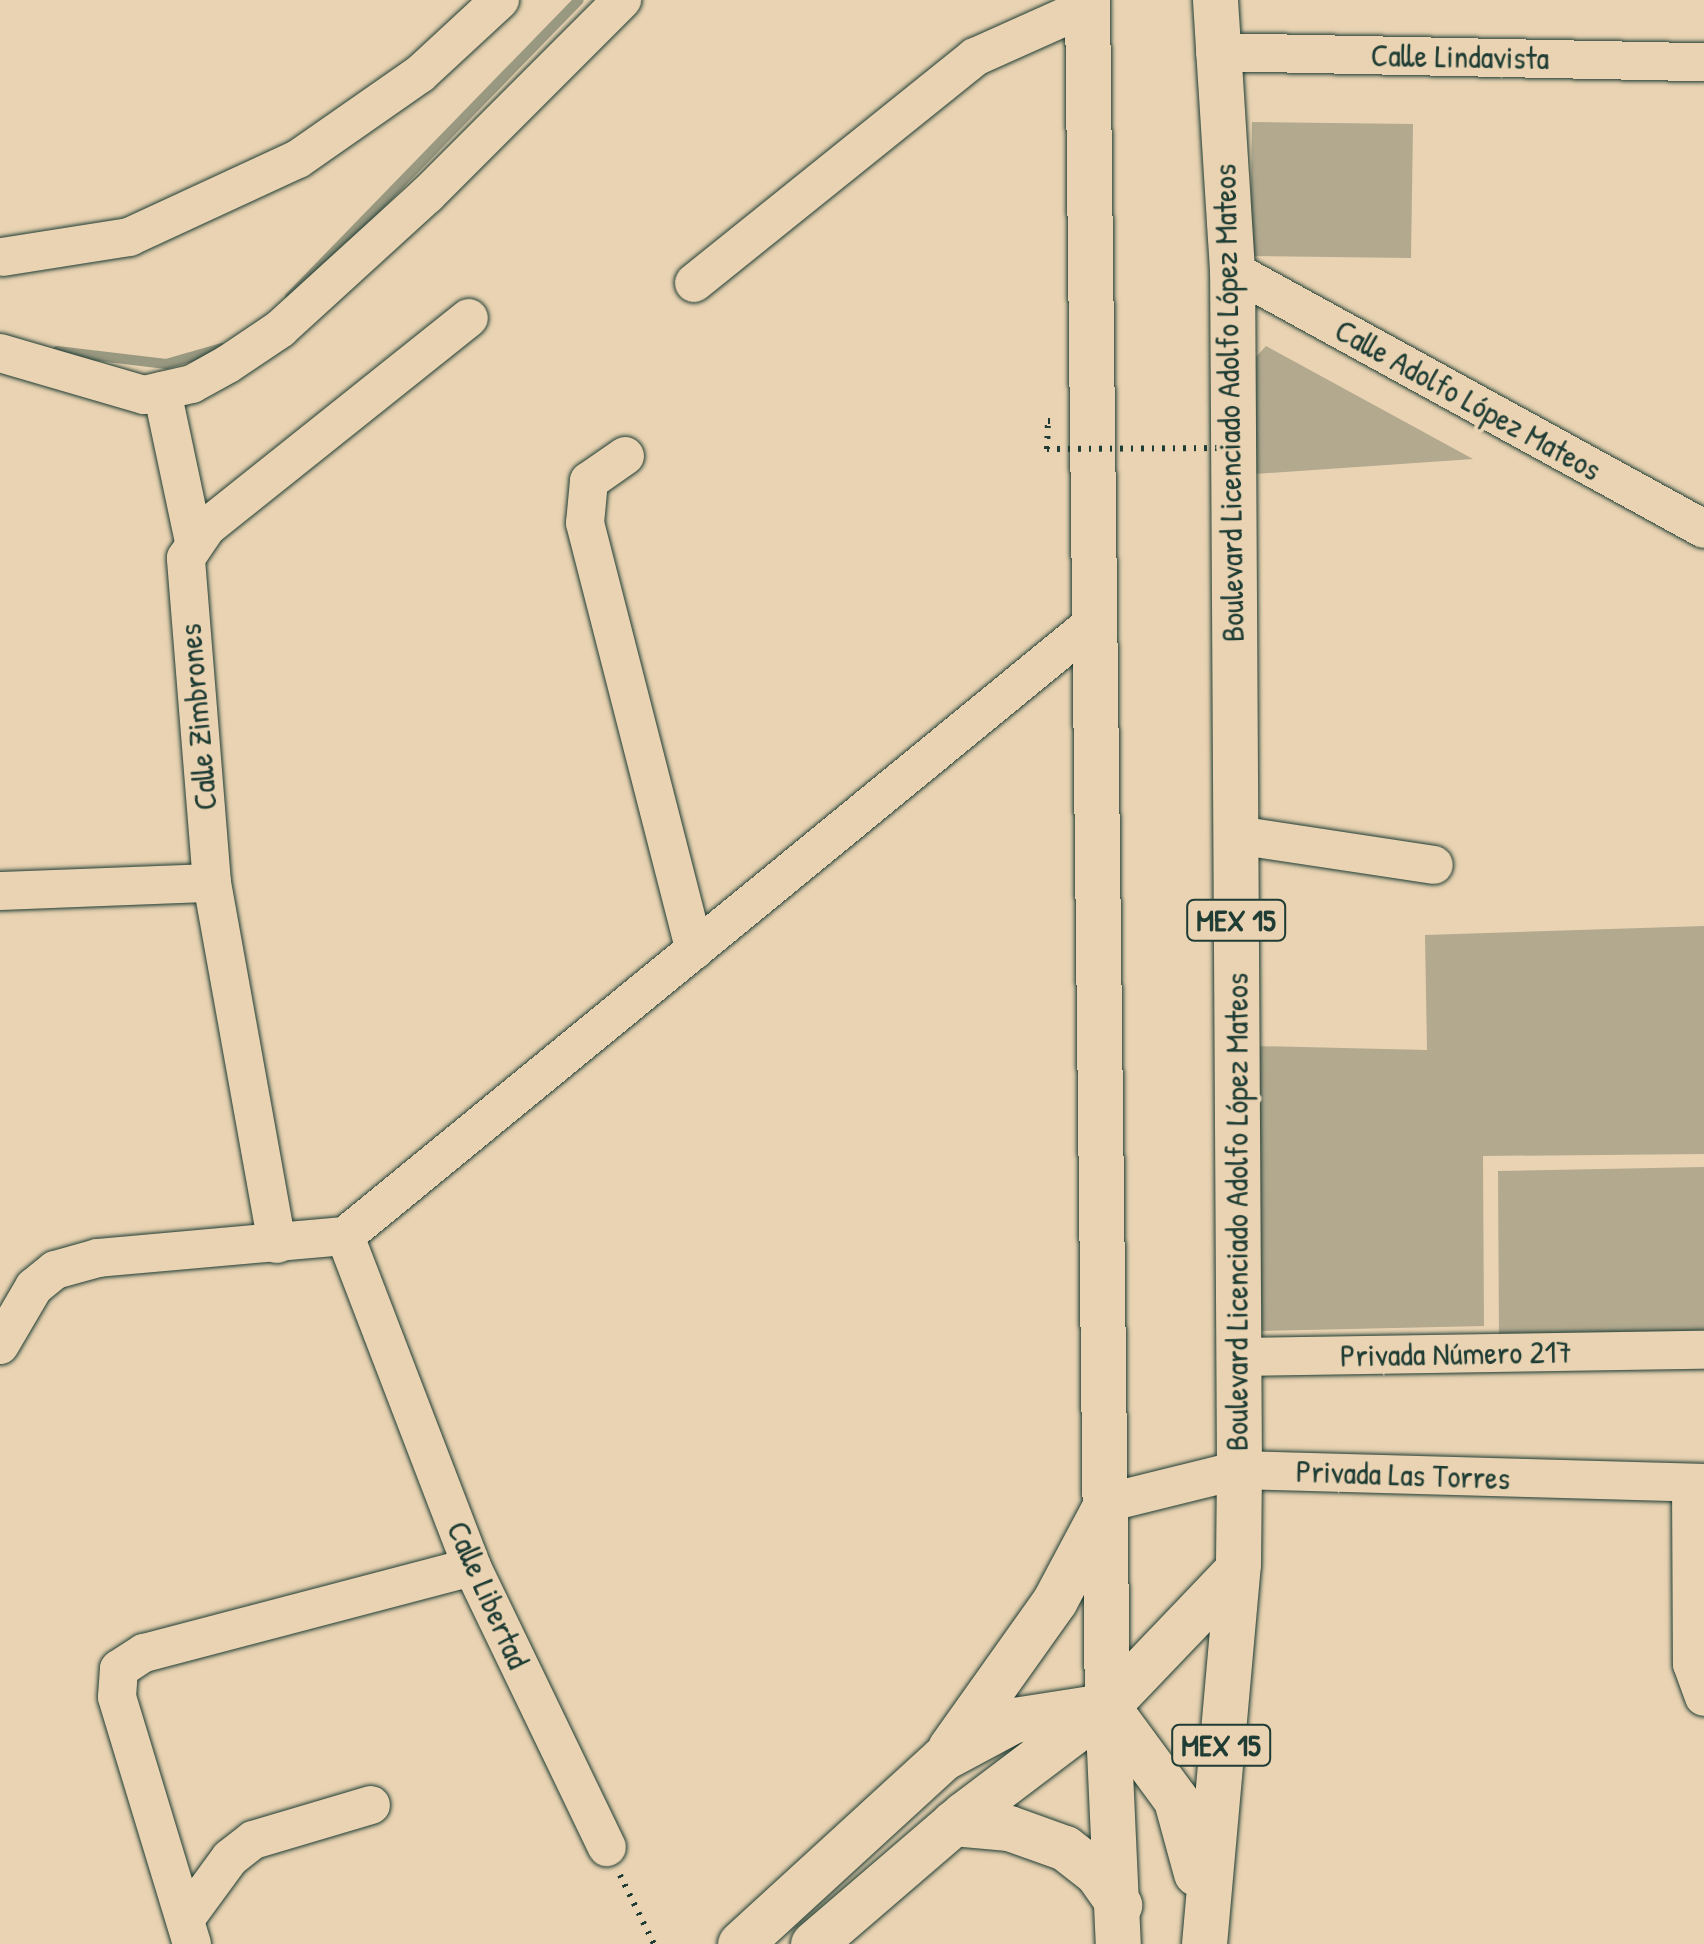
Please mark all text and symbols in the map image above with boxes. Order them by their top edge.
street label: Calle Lindavista [1370,36,1550,78]
street label: Boulevard Licenciado Adolfo López Mateos [1206,164,1252,642]
street label: Calle Adolfo López Mateos [1328,311,1608,489]
street label: Calle Zimbrones [171,622,225,812]
road number: MEX 15 [1186,895,1286,945]
street label: Boulevard Licenciado Adolfo López Mateos [1218,973,1256,1451]
street label: Privada Número 217 [1340,1333,1572,1375]
street label: Privada Las Torres [1295,1452,1511,1498]
street label: Calle Libertad [438,1515,538,1675]
road number: MEX 15 [1171,1720,1271,1770]

